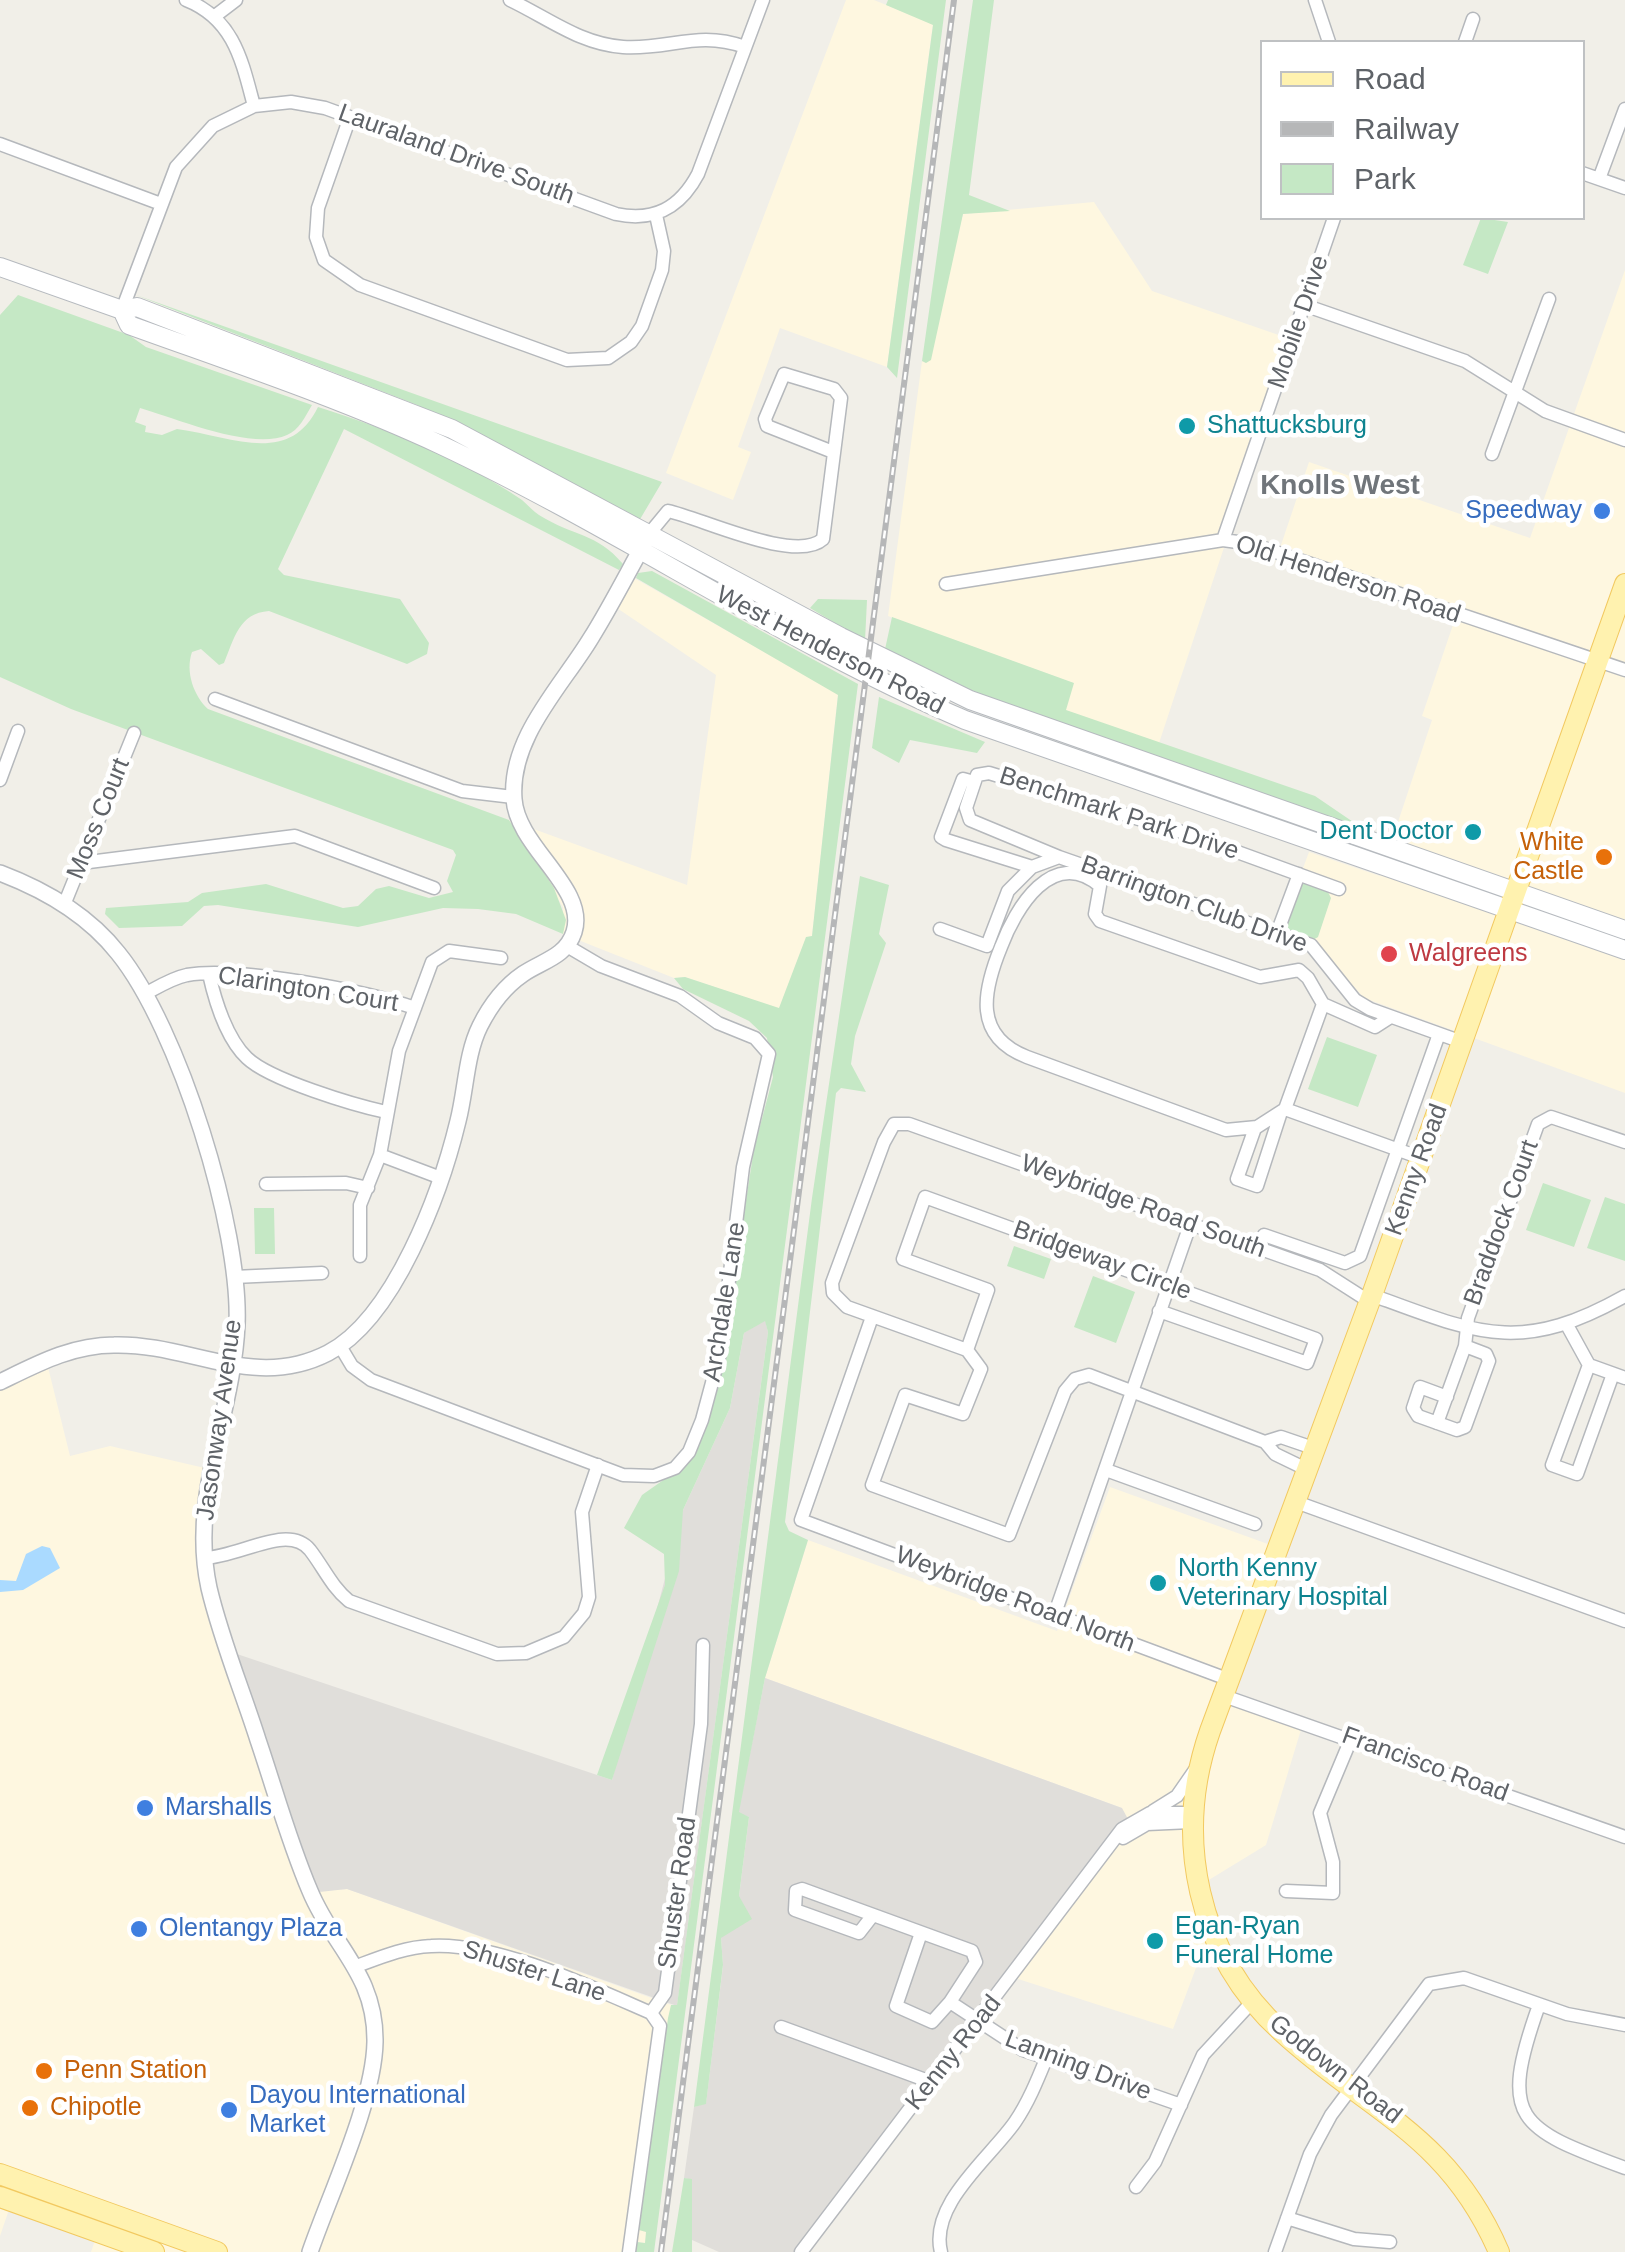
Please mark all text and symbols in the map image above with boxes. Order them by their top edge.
legend [1260,40,1585,220]
text: Road [1354,62,1426,95]
street label: Lauraland Drive South [334,98,578,212]
text: Railway [1354,112,1459,145]
text: Park [1354,162,1416,195]
street label: Mobile Drive [1262,251,1336,393]
place label: Shattucksburg [1207,411,1367,441]
marker: Shattucksburg [1176,415,1198,437]
district label: Knolls West [1260,469,1420,503]
place label: Speedway [1465,496,1582,526]
marker: Speedway [1591,500,1613,522]
street label: Old Henderson Road [1232,529,1464,631]
street label: West Henderson Road [711,580,949,722]
street label: Moss Court [61,754,137,884]
street label: Benchmark Park Drive [995,761,1243,867]
place label: Dent Doctor [1320,817,1453,847]
marker: Dent Doctor [1462,821,1484,843]
place label: White Castle [1513,828,1584,887]
marker: White Castle [1593,846,1615,868]
street label: Barrington Club Drive [1077,850,1311,960]
place label: Walgreens [1409,939,1528,969]
marker: Walgreens [1378,943,1400,965]
street label: Clarington Court [216,961,400,1019]
street label: Kenny Road [1379,1100,1455,1240]
street label: Braddock Court [1458,1136,1546,1310]
street label: Weybridge Road South [1017,1149,1269,1265]
street label: Bridgeway Circle [1009,1215,1195,1307]
street label: Archdale Lane [698,1220,752,1384]
street label: Jasonway Avenue [191,1318,249,1522]
street label: Weybridge Road North [891,1541,1139,1659]
place label: North Kenny Veterinary Hospital [1178,1554,1388,1613]
marker: North Kenny Veterinary Hospital [1147,1572,1169,1594]
street label: Francisco Road [1338,1721,1512,1809]
place label: Marshalls [165,1793,272,1823]
marker: Marshalls [134,1797,156,1819]
street label: Shuster Road [653,1815,703,1971]
place label: Egan-Ryan Funeral Home [1175,1912,1333,1971]
place label: Olentangy Plaza [159,1914,342,1944]
marker: Olentangy Plaza [128,1918,150,1940]
marker: Egan-Ryan Funeral Home [1144,1930,1166,1952]
street label: Shuster Lane [459,1935,609,2009]
street label: Kenny Road [900,1990,1008,2116]
street label: Godown Road [1263,2009,1407,2131]
street label: Lanning Drive [1001,2024,1155,2108]
place label: Penn Station [64,2056,207,2086]
marker: Penn Station [33,2060,55,2082]
place label: Dayou International Market [249,2081,466,2140]
place label: Chipotle [50,2093,142,2123]
marker: Chipotle [19,2097,41,2119]
marker: Dayou International Market [218,2099,240,2121]

